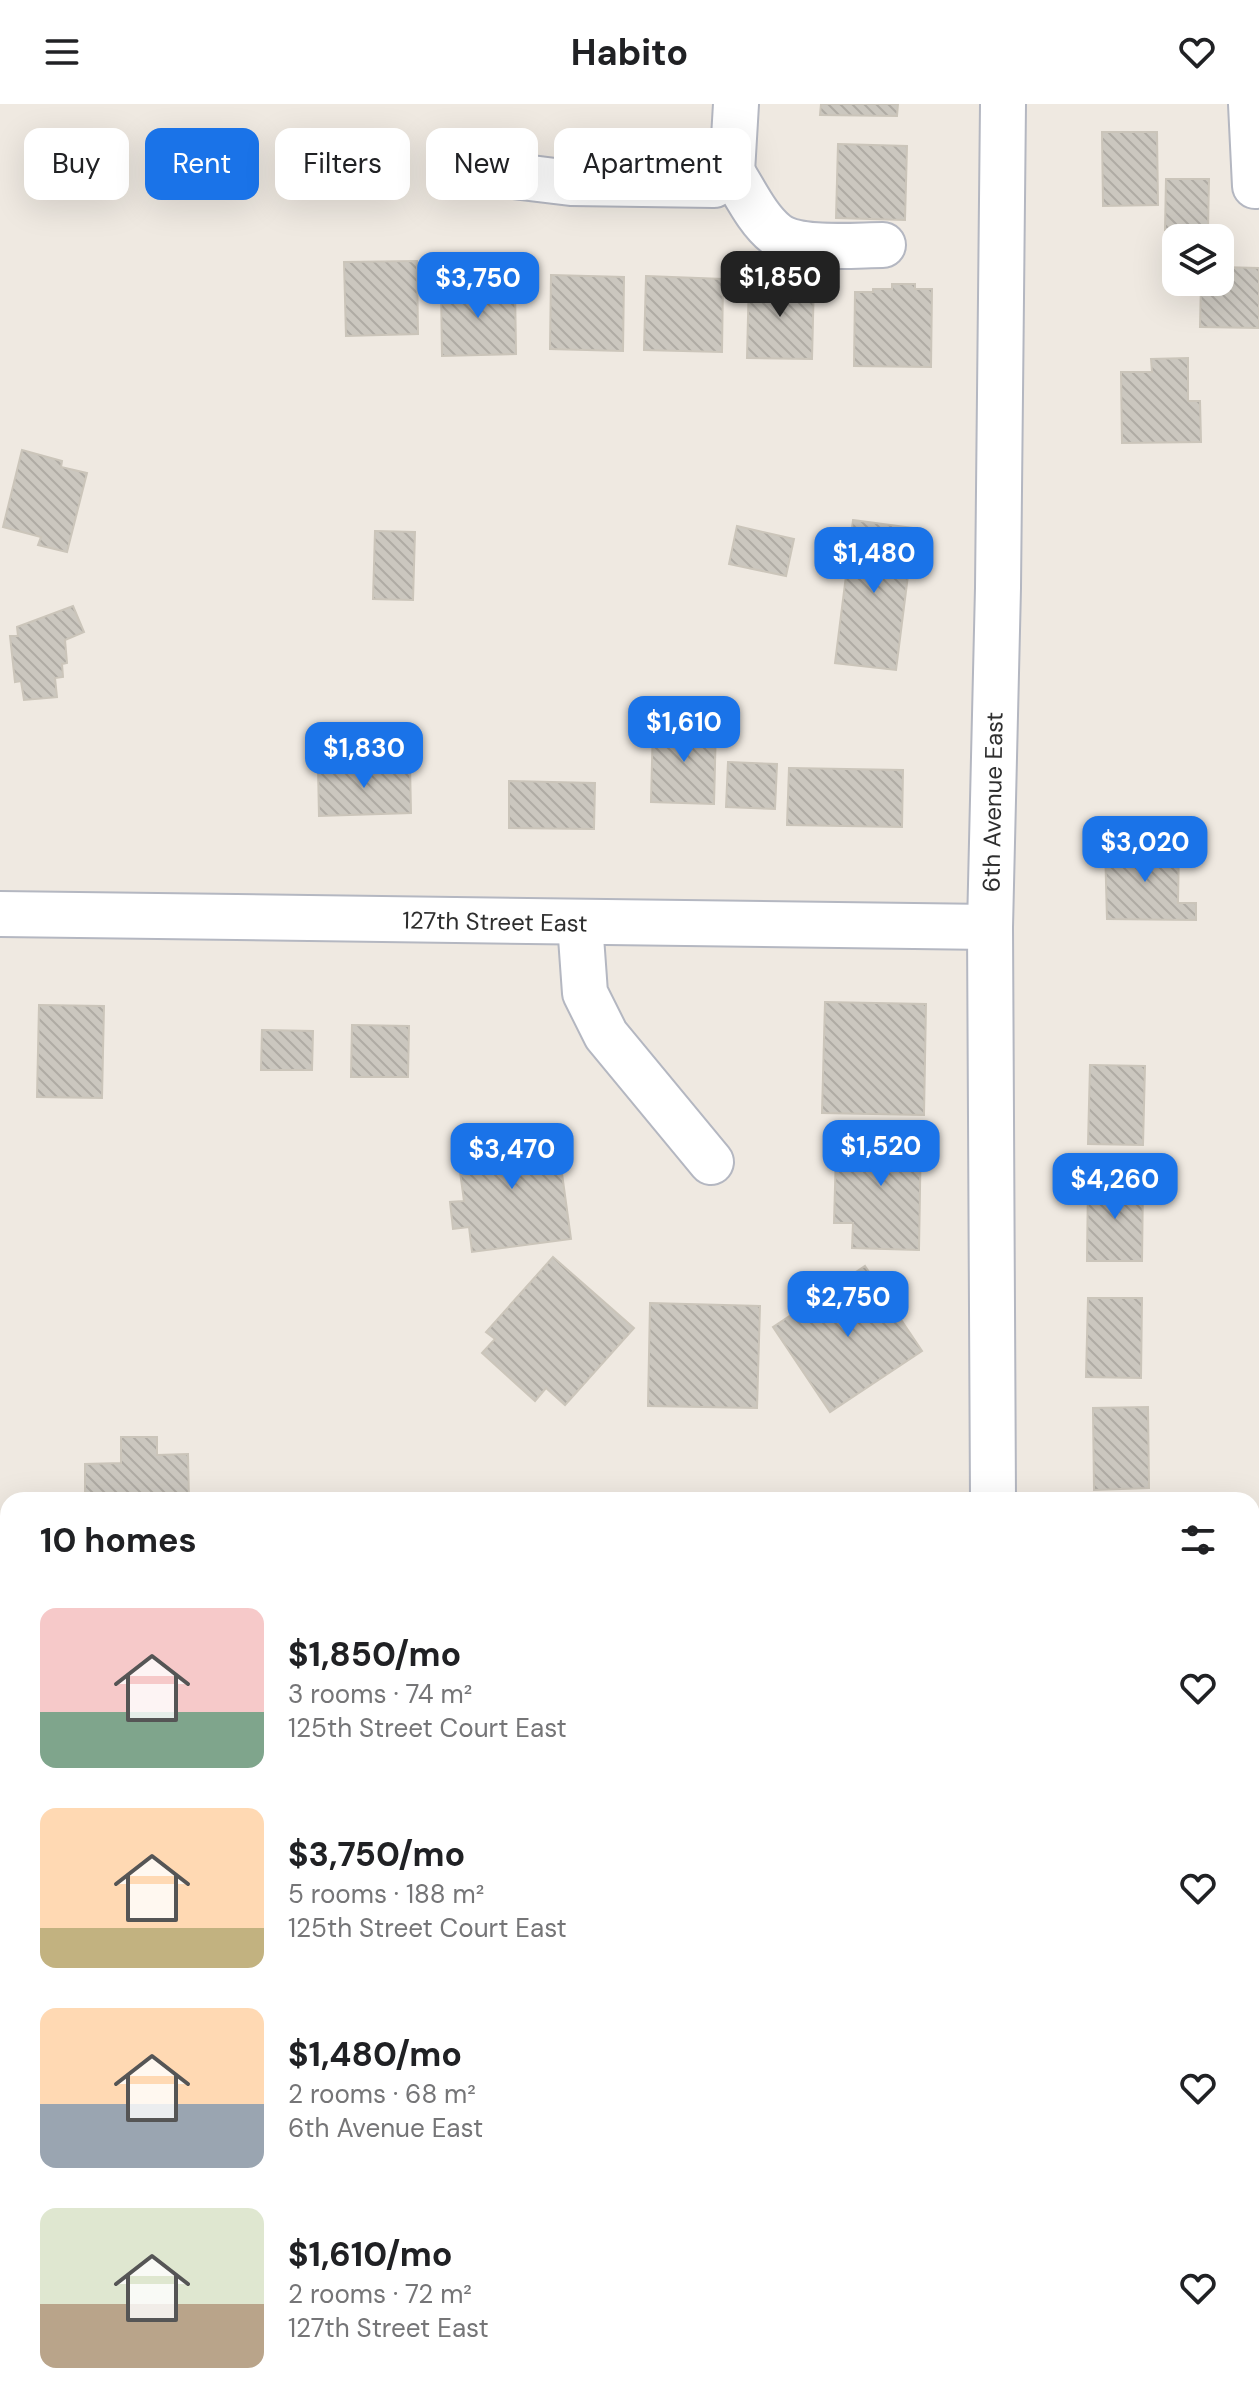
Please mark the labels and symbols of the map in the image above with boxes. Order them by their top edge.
pin: $1,850 [715,251,845,319]
pin: $3,750 [413,252,543,320]
pin: $1,480 [809,527,939,595]
pin: $1,610 [619,696,749,764]
street label: 6th Avenue East [975,712,1010,892]
pin: $1,830 [299,722,429,790]
pin: $3,020 [1080,816,1210,884]
street label: 127th Street East [402,904,588,939]
pin: $1,520 [816,1120,946,1188]
pin: $3,470 [447,1123,577,1191]
pin: $4,260 [1050,1153,1180,1221]
pin: $2,750 [783,1271,913,1339]

